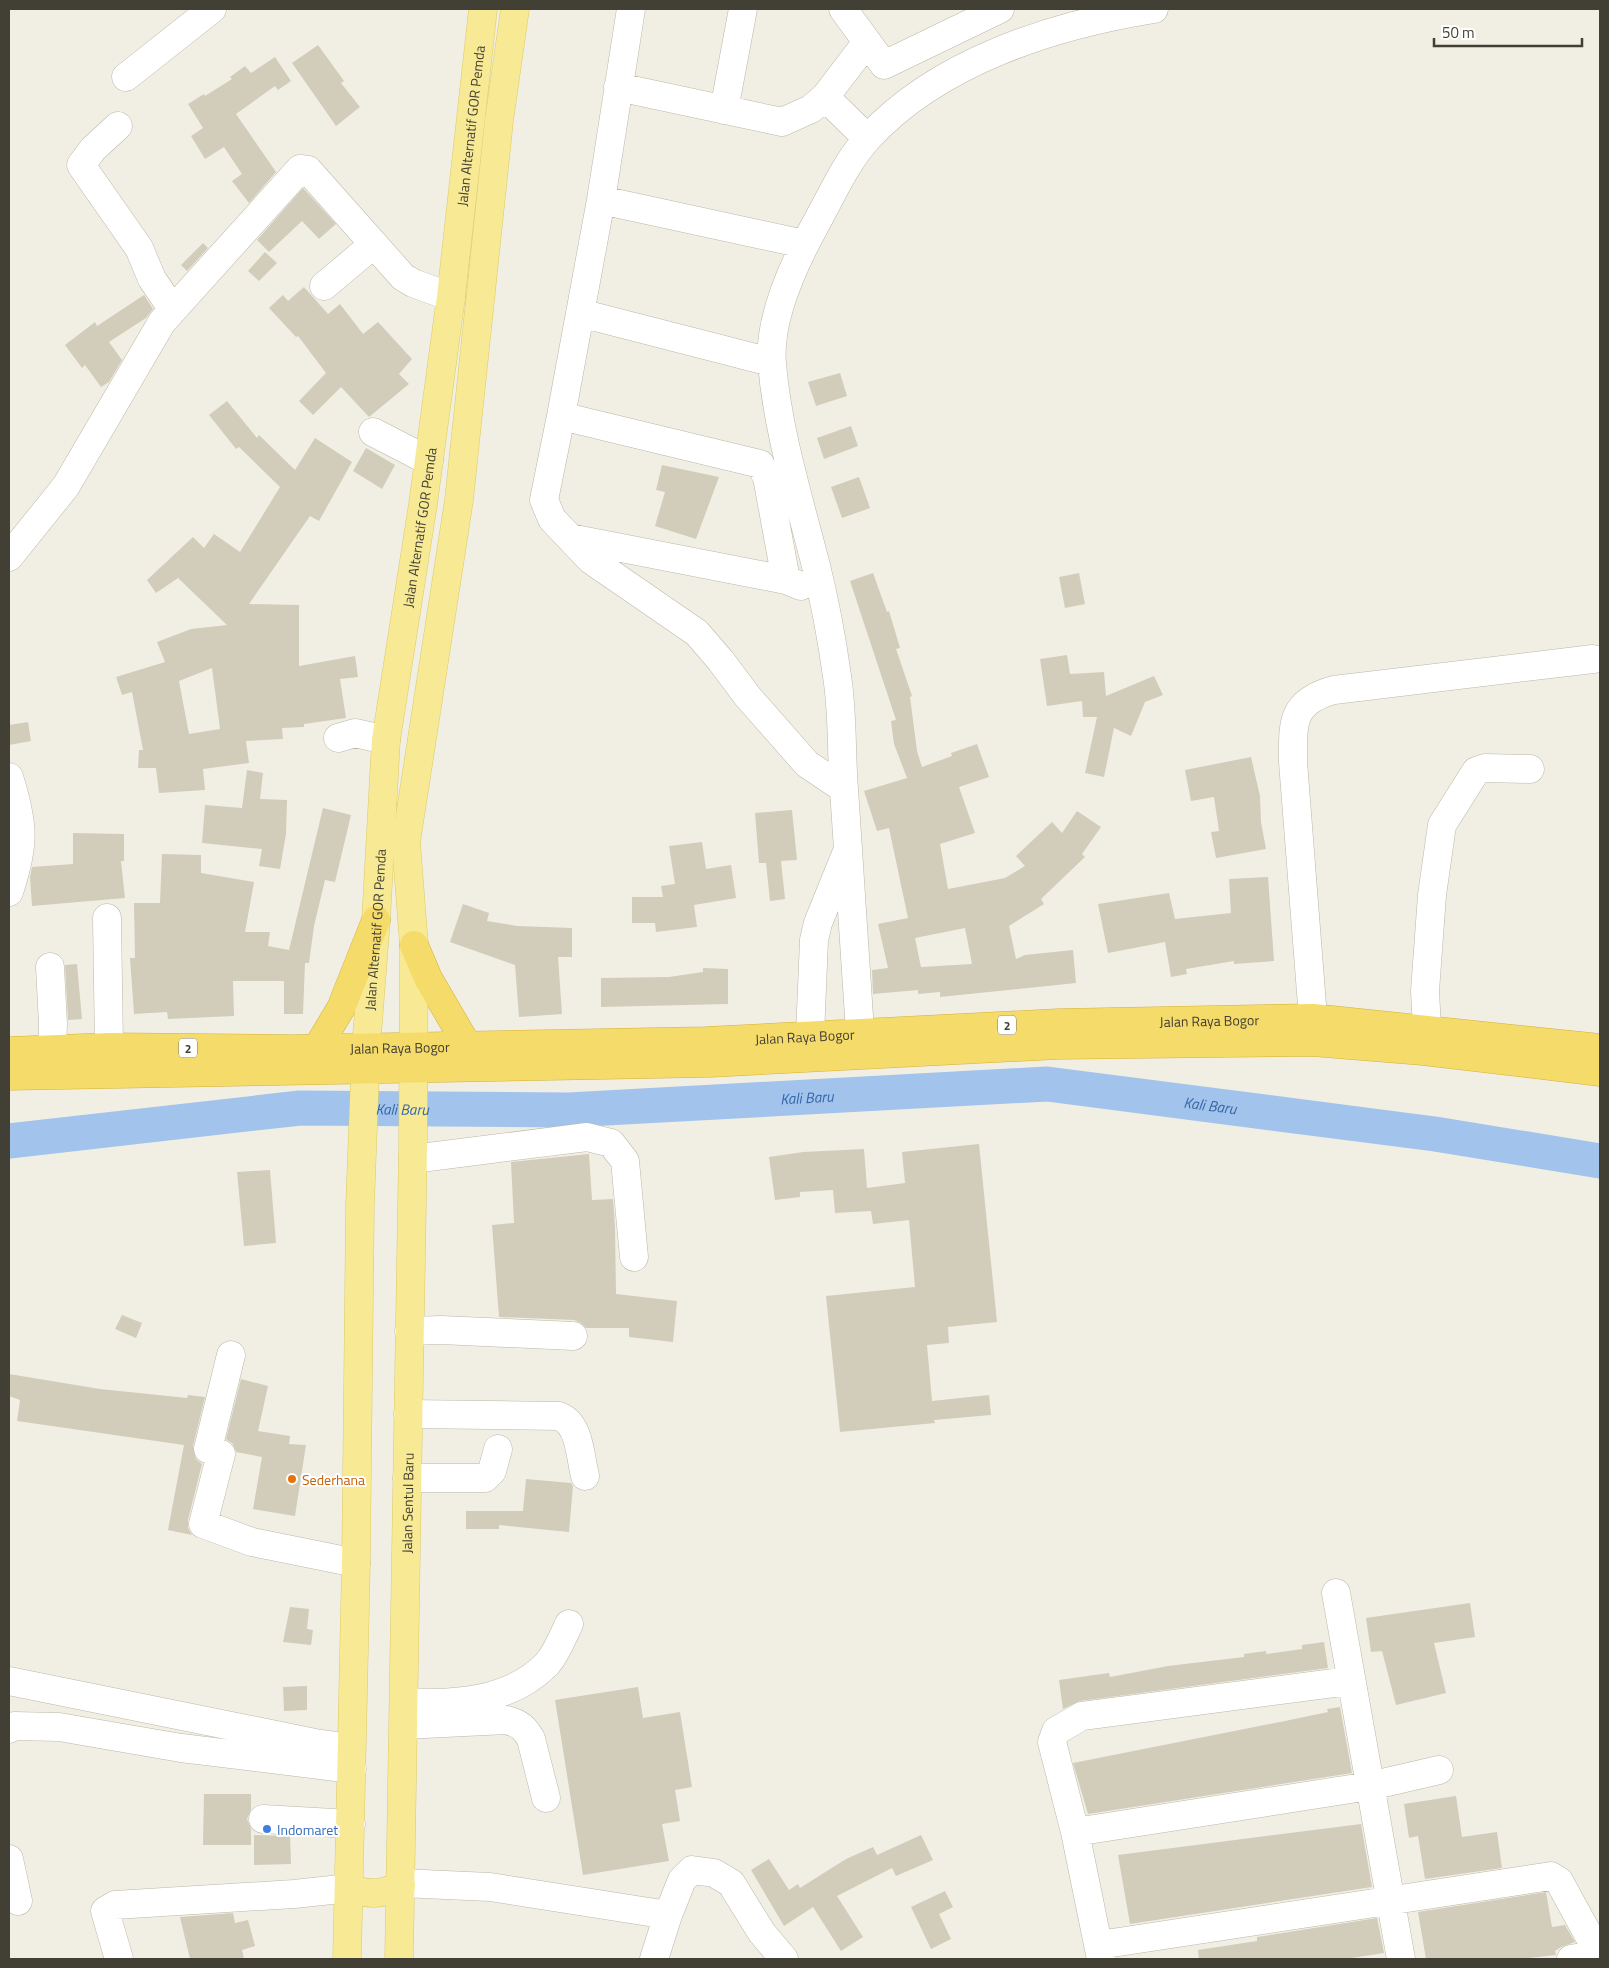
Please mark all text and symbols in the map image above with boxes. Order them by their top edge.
scale bar [1434,15,1582,47]
text: 50 m [1442,21,1475,44]
street label: Jalan Alternatif GOR Pemda [451,44,489,207]
street label: Jalan Alternatif GOR Pemda [396,446,441,609]
street label: Jalan Alternatif GOR Pemda [358,848,390,1011]
street label: Jalan Raya Bogor [1159,1009,1260,1032]
road number: 2 [998,1016,1016,1034]
street label: Jalan Raya Bogor [754,1023,855,1049]
street label: Jalan Raya Bogor [350,1035,450,1058]
road number: 2 [179,1038,197,1058]
water label: Kali Baru [780,1084,835,1110]
water label: Kali Baru [1182,1090,1239,1120]
water label: Kali Baru [376,1097,430,1120]
street label: Jalan Sentul Baru [395,1453,418,1554]
place label: Sederhana [302,1469,365,1490]
marker: Sederhana [286,1473,298,1485]
place label: Indomaret [277,1819,338,1840]
marker: Indomaret [261,1823,273,1835]

